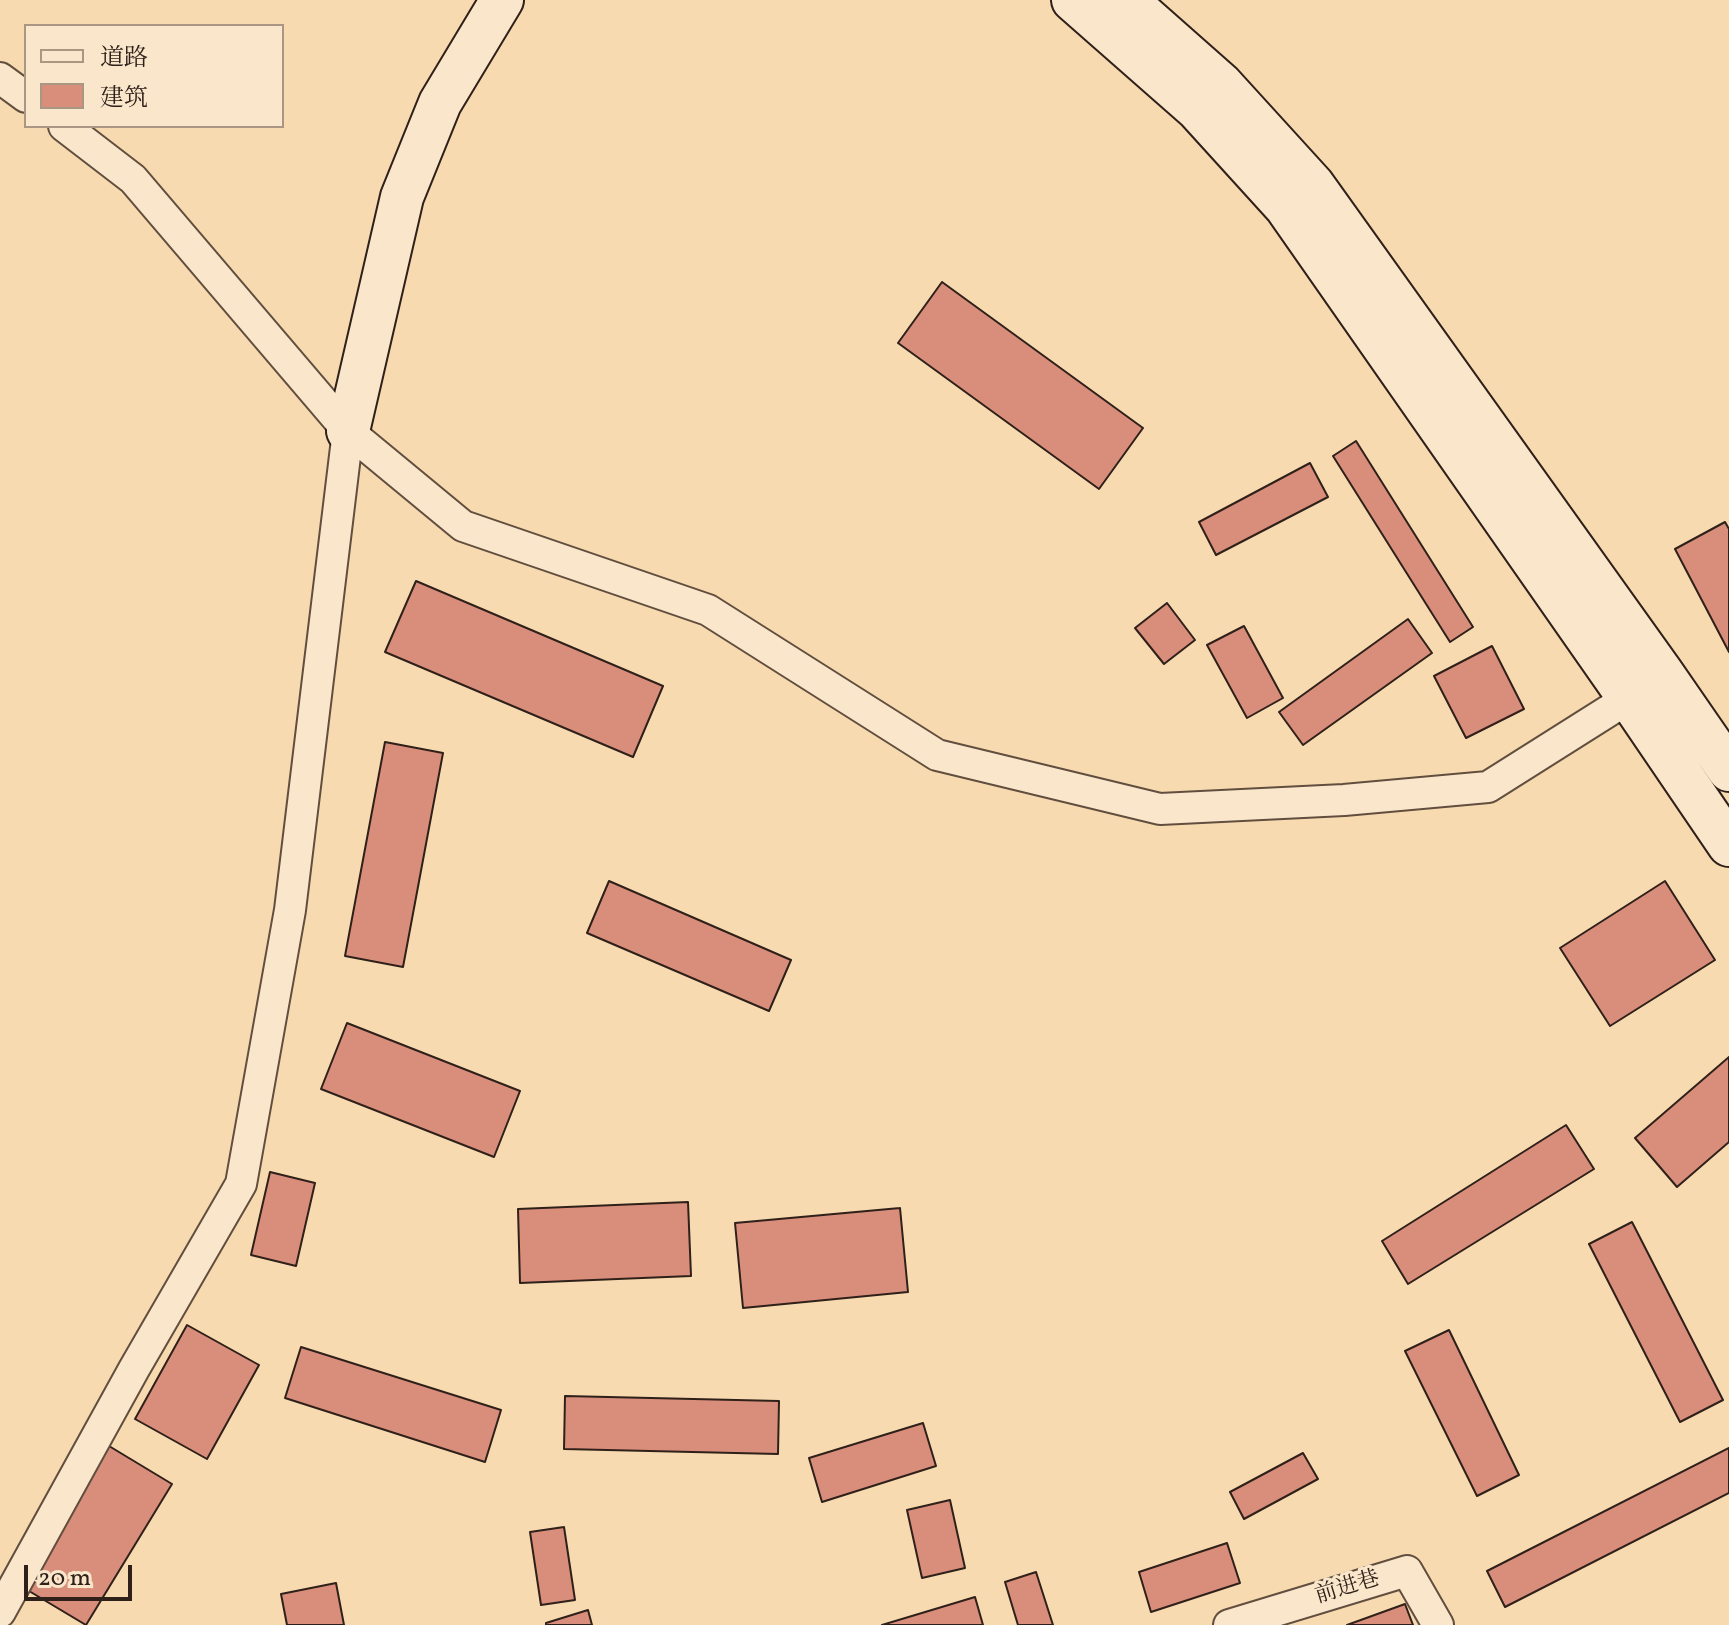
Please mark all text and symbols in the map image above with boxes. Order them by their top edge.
legend [24,24,284,128]
text: 道路 [100,42,148,76]
text: 建筑 [100,82,148,116]
scale bar [28,1549,136,1599]
text: 20 m [38,1562,91,1596]
street label: 前进巷 [1313,1567,1383,1611]

